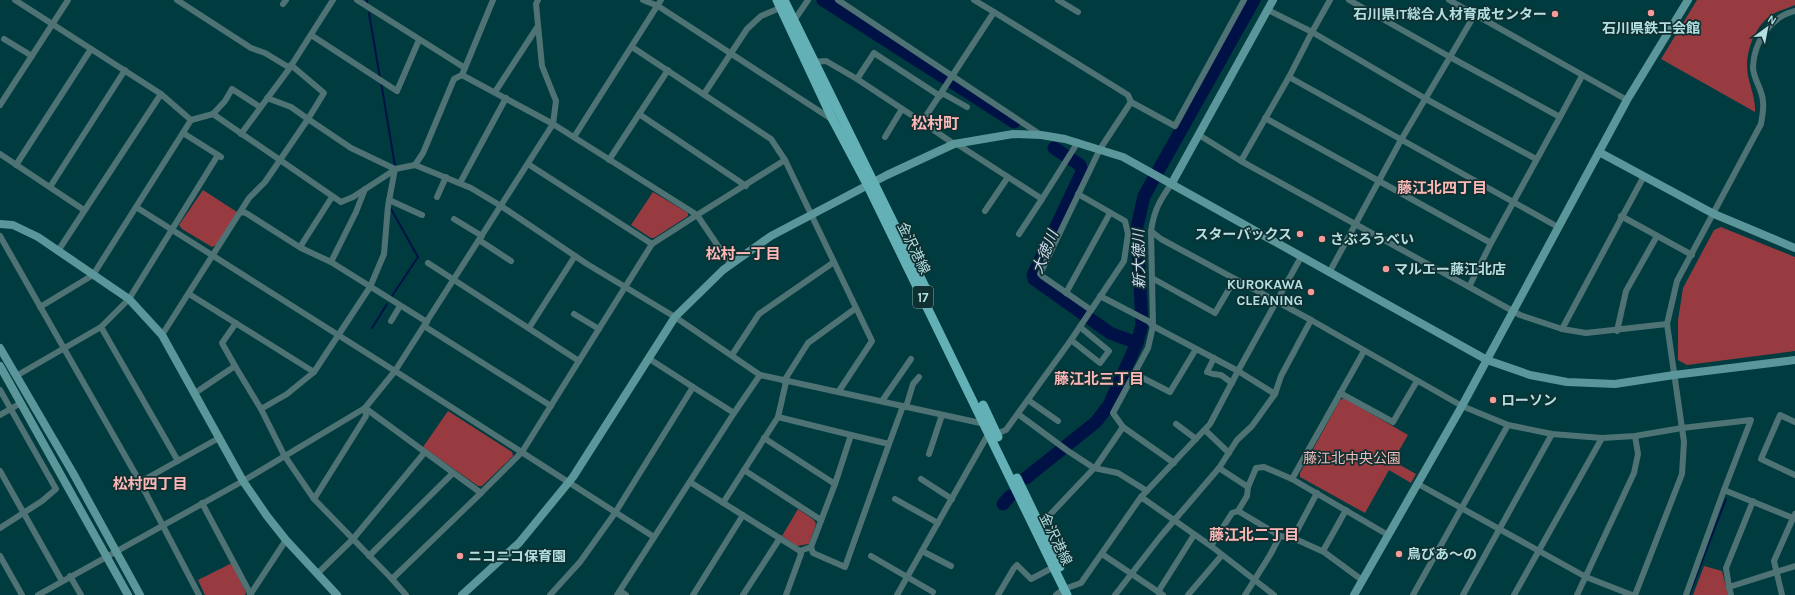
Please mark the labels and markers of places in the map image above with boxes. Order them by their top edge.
place label: 石川県IT総合人材育成センター [1353,6,1547,23]
marker: 石川県鉄工会館 [1646,8,1656,18]
marker: 石川県IT総合人材育成センター [1550,9,1560,19]
place label: 石川県鉄工会館 [1602,20,1700,37]
place label: スターバックス [1195,226,1292,243]
marker: スターバックス [1295,229,1305,239]
place label: さぶろうべい [1330,231,1414,248]
marker: さぶろうべい [1317,234,1327,244]
place label: マルエー藤江北店 [1394,261,1506,278]
marker: マルエー藤江北店 [1381,264,1391,274]
place label: KUROKAWA CLEANING [1227,276,1303,309]
marker: KUROKAWA CLEANING [1306,287,1316,297]
place label: ローソン [1501,392,1557,409]
marker: ローソン [1488,395,1498,405]
place label: 鳥びあ〜の [1407,546,1477,563]
place label: ニコニコ保育園 [468,548,566,565]
marker: 鳥びあ〜の [1394,549,1404,559]
marker: ニコニコ保育園 [455,551,465,561]

